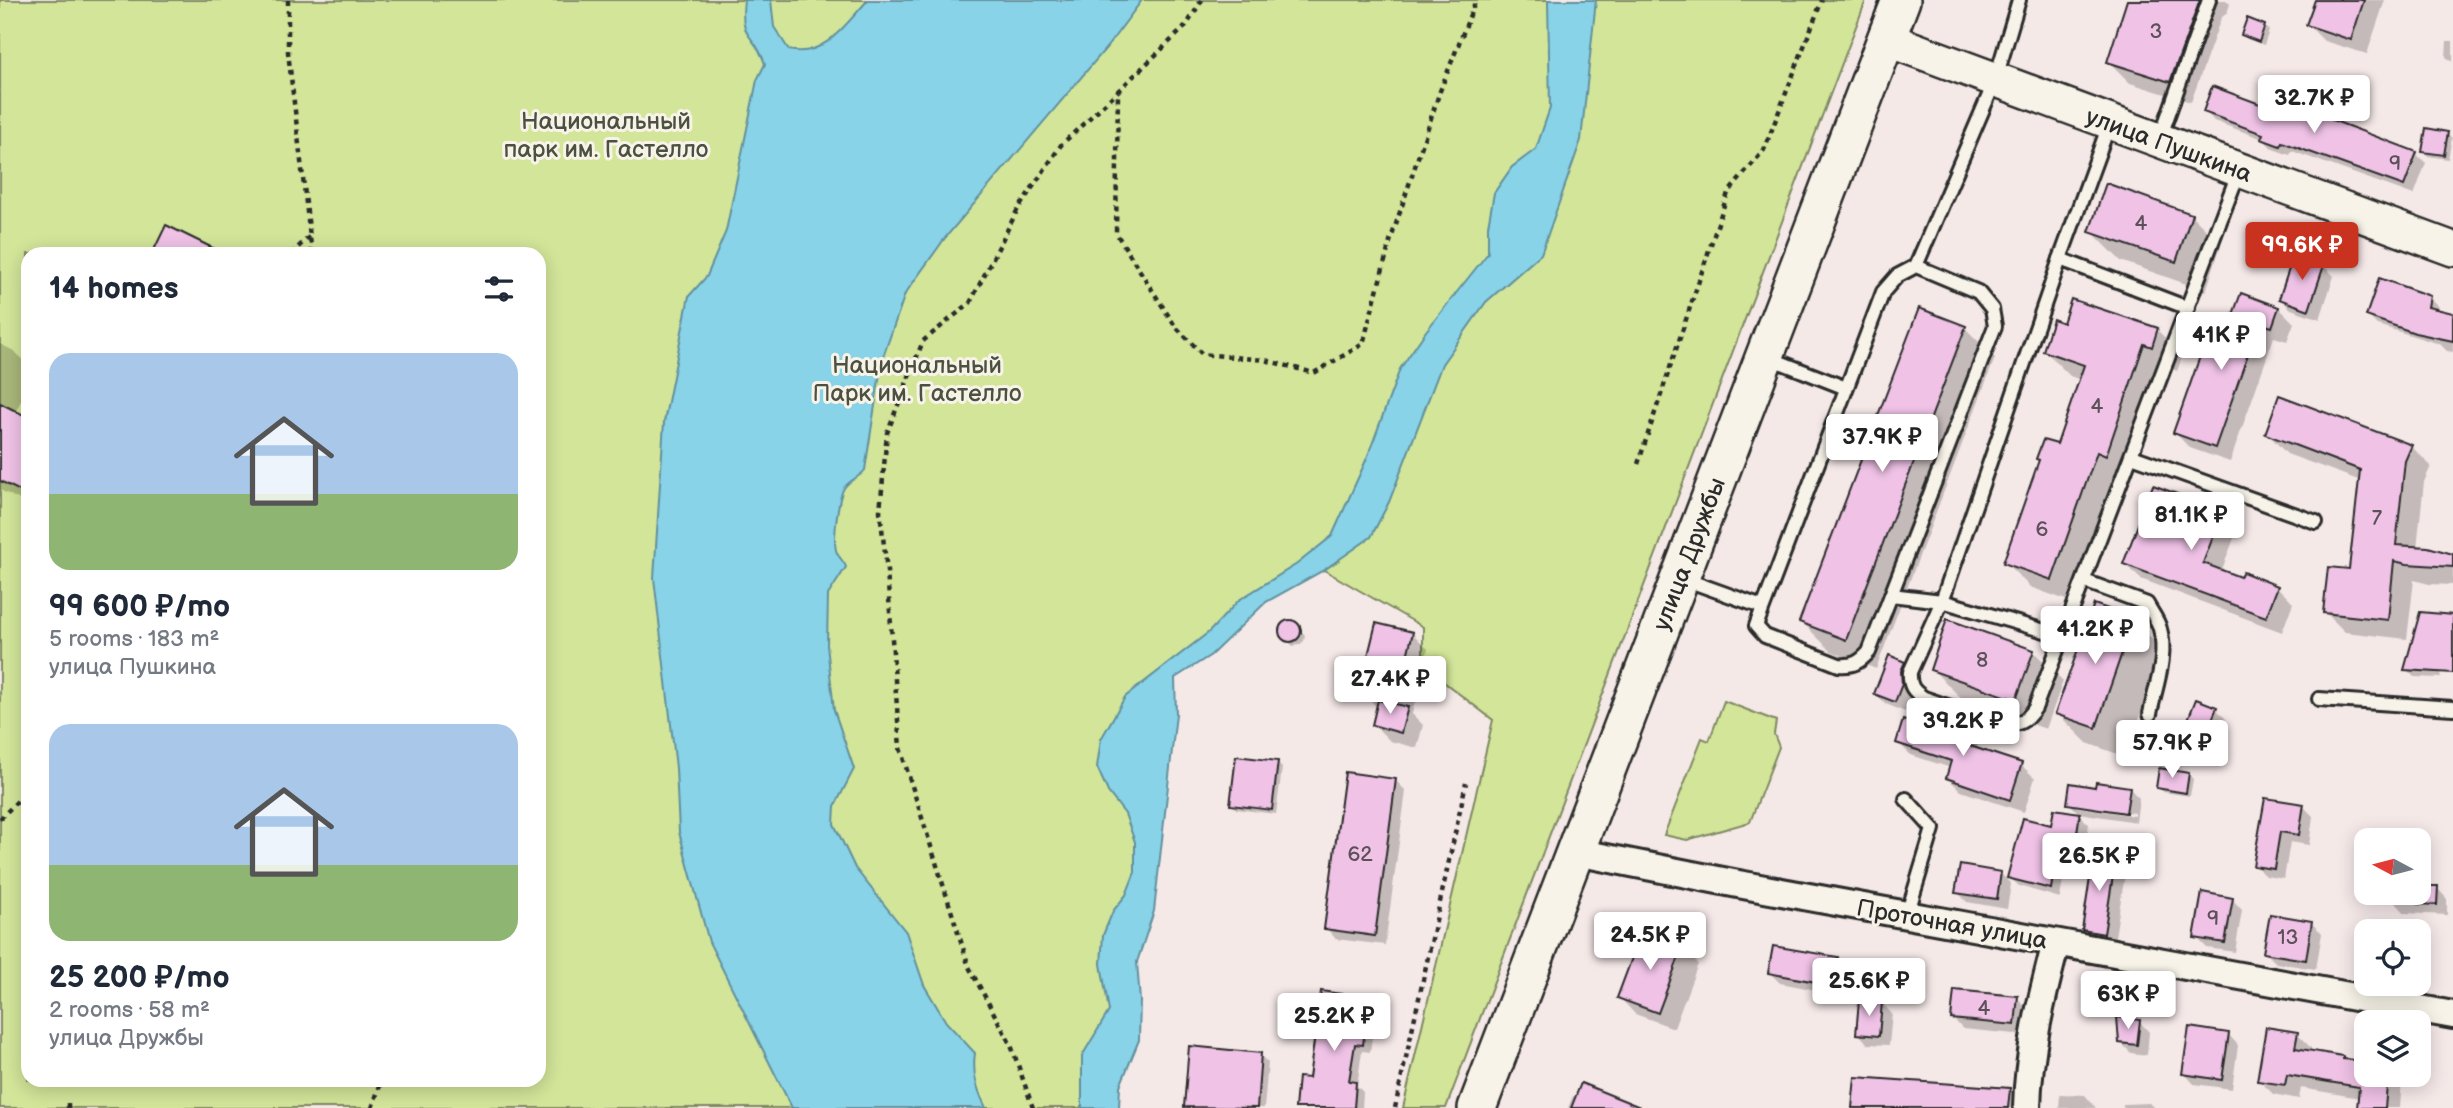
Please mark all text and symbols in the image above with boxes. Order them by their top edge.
house number: 3 [2150,19,2162,44]
pin: 32.7K ₽ [2249,76,2379,135]
text: 32.7K ₽ [2274,84,2354,112]
street label: улица Пушкина [2082,102,2256,189]
park label: Национальный парк им. Гастелло [504,107,708,164]
house number: 9 [2389,151,2401,176]
house number: 4 [2135,211,2148,236]
pin: 99.6K ₽ [2237,222,2367,282]
text: 99.6K ₽ [2261,231,2343,259]
icon: filters [480,270,518,308]
text: 14 homes [49,271,178,307]
pin: 41K ₽ [2172,312,2270,372]
text: 41K ₽ [2192,321,2250,349]
park label: Национальный Парк им. Гастелло [813,351,1021,408]
house number: 4 [2091,394,2104,419]
icon: home [221,398,347,524]
pin: 37.9K ₽ [1817,414,1947,474]
text: 37.9K ₽ [1842,423,1922,451]
street label: улица Дружбы [1647,474,1732,635]
pin: 81.1K ₽ [2126,492,2256,552]
text: 81.1K ₽ [2154,501,2228,529]
house number: 7 [2372,506,2383,531]
house number: 6 [2036,517,2049,542]
text: 99 600 ₽/mo [49,589,230,625]
pin: 41.2K ₽ [2030,606,2160,666]
text: 41.2K ₽ [2057,615,2133,643]
text: 5 rooms · 183 m² [49,625,219,653]
house number: 8 [1976,648,1988,673]
text: улица Пушкина [49,653,216,681]
pin: 27.4K ₽ [1325,656,1455,716]
text: 27.4K ₽ [1350,665,1430,693]
pin: 39.2K ₽ [1898,698,2028,758]
text: 39.2K ₽ [1923,707,2003,735]
pin: 57.9K ₽ [2107,720,2237,780]
text: 57.9K ₽ [2132,729,2212,757]
icon: home [221,769,347,895]
north arrow [2354,828,2431,905]
map controls [2354,828,2431,1087]
pin: 26.5K ₽ [2034,834,2164,893]
house number: 62 [1347,842,1373,867]
text: 26.5K ₽ [2058,842,2140,870]
street label: Проточная улица [1854,893,2050,956]
house number: 9 [2207,906,2219,931]
pin: 24.5K ₽ [1585,912,1715,972]
button: locate [2354,919,2431,996]
text: 24.5K ₽ [1610,921,1690,949]
house number: 13 [2277,925,2299,950]
pin: 25.6K ₽ [1804,958,1934,1018]
text: 25 200 ₽/mo [49,960,229,996]
text: 25.6K ₽ [1828,967,1910,995]
pin: 63K ₽ [2079,972,2177,1031]
text: 63K ₽ [2097,980,2159,1008]
pin: 25.2K ₽ [1269,993,1399,1053]
text: 2 rooms · 58 m² [49,996,210,1024]
house number: 4 [1978,996,1991,1021]
text: 25.2K ₽ [1293,1002,1375,1030]
button: layers [2354,1010,2431,1087]
text: улица Дружбы [49,1024,204,1052]

